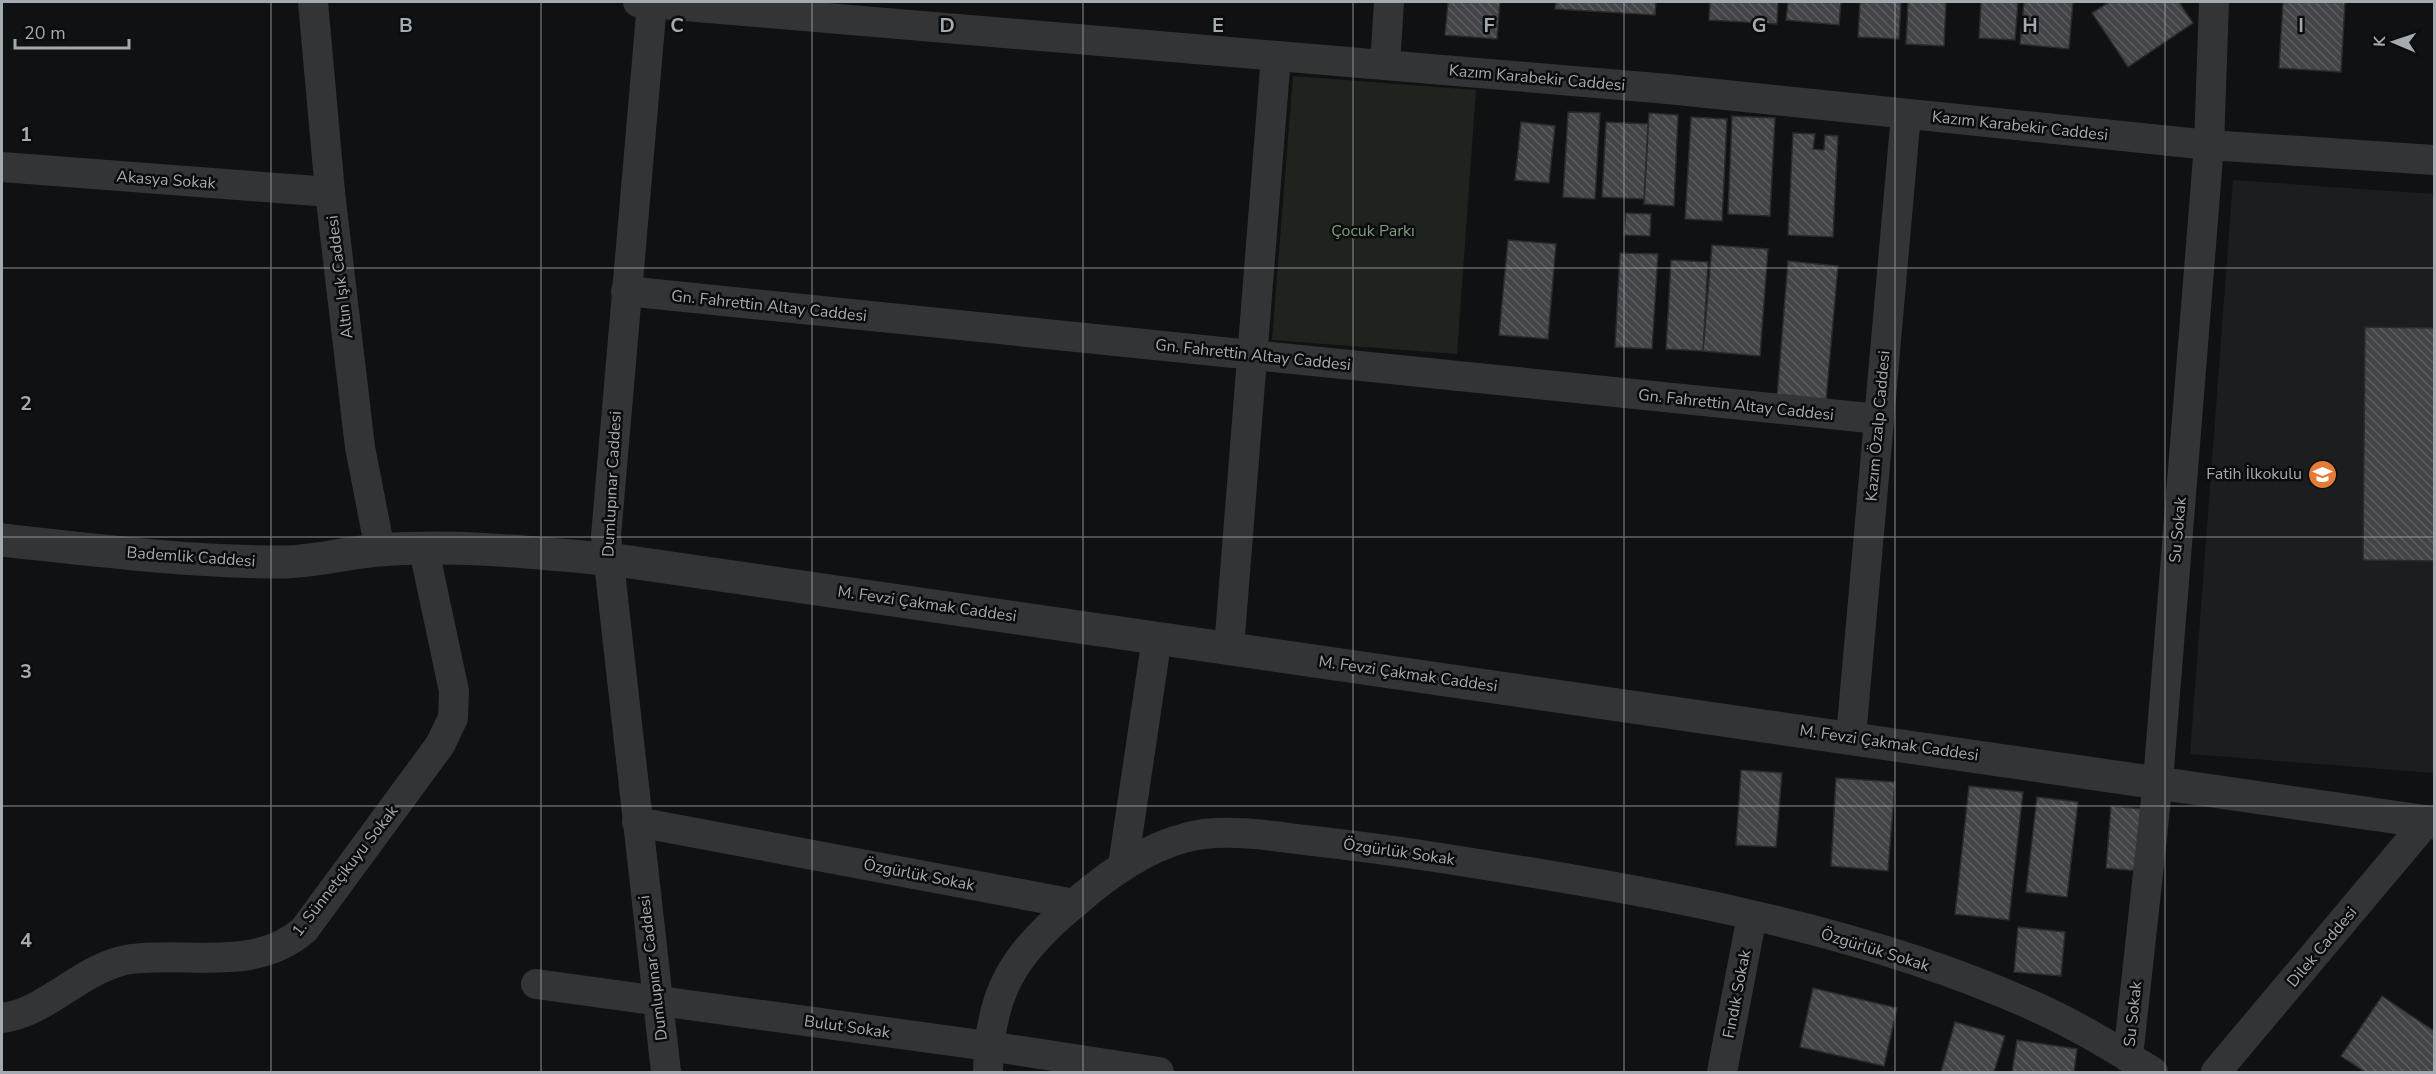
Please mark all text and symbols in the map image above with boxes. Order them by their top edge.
scale bar [15,12,129,50]
text: B [399,12,413,39]
text: C [670,12,684,39]
text: D [939,12,955,39]
text: E [1212,12,1224,39]
text: F [1483,12,1495,39]
text: G [1752,12,1766,39]
text: H [2022,12,2038,39]
text: I [2298,12,2304,39]
north arrow [2364,12,2424,72]
text: 20 m [24,21,66,45]
text: K [2369,34,2391,47]
street label: Kazım Karabekir Caddesi [1448,59,1626,97]
street label: Kazım Karabekir Caddesi [1931,106,2109,146]
text: 1 [20,121,32,148]
street label: Akasya Sokak [116,166,217,195]
street label: Altın Işık Caddesi [322,214,358,340]
park label: Çocuk Parkı [1331,220,1415,242]
street label: Gn. Fahrettin Altay Caddesi [670,285,868,327]
street label: Gn. Fahrettin Altay Caddesi [1154,334,1352,376]
street label: Kazım Özalp Caddesi [1860,350,1896,502]
street label: Gn. Fahrettin Altay Caddesi [1637,384,1835,426]
text: 2 [20,390,32,417]
street label: Dumlupınar Caddesi [597,410,627,558]
school or university icon: Fatih İlkokulu [2307,458,2339,490]
place label: Fatih İlkokulu [2206,463,2302,485]
street label: Su Sokak [2164,495,2192,564]
street label: Bademlik Caddesi [126,542,256,572]
street label: M. Fevzi Çakmak Caddesi [836,581,1018,627]
street label: M. Fevzi Çakmak Caddesi [1317,651,1499,697]
text: 3 [20,658,32,685]
street label: M. Fevzi Çakmak Caddesi [1798,720,1980,766]
street label: 1. Sünnetçikuyu Sokak [287,800,404,941]
street label: Özgürlük Sokak [1342,833,1457,871]
street label: Özgürlük Sokak [862,853,977,897]
street label: Dumlupınar Caddesi [633,894,673,1042]
street label: Dilek Caddesi [2282,902,2362,992]
street label: Özgürlük Sokak [1818,923,1933,977]
text: 4 [20,927,32,954]
street label: Fındık Sokak [1718,947,1757,1040]
street label: Su Sokak [2119,979,2147,1048]
street label: Bulut Sokak [803,1010,892,1044]

